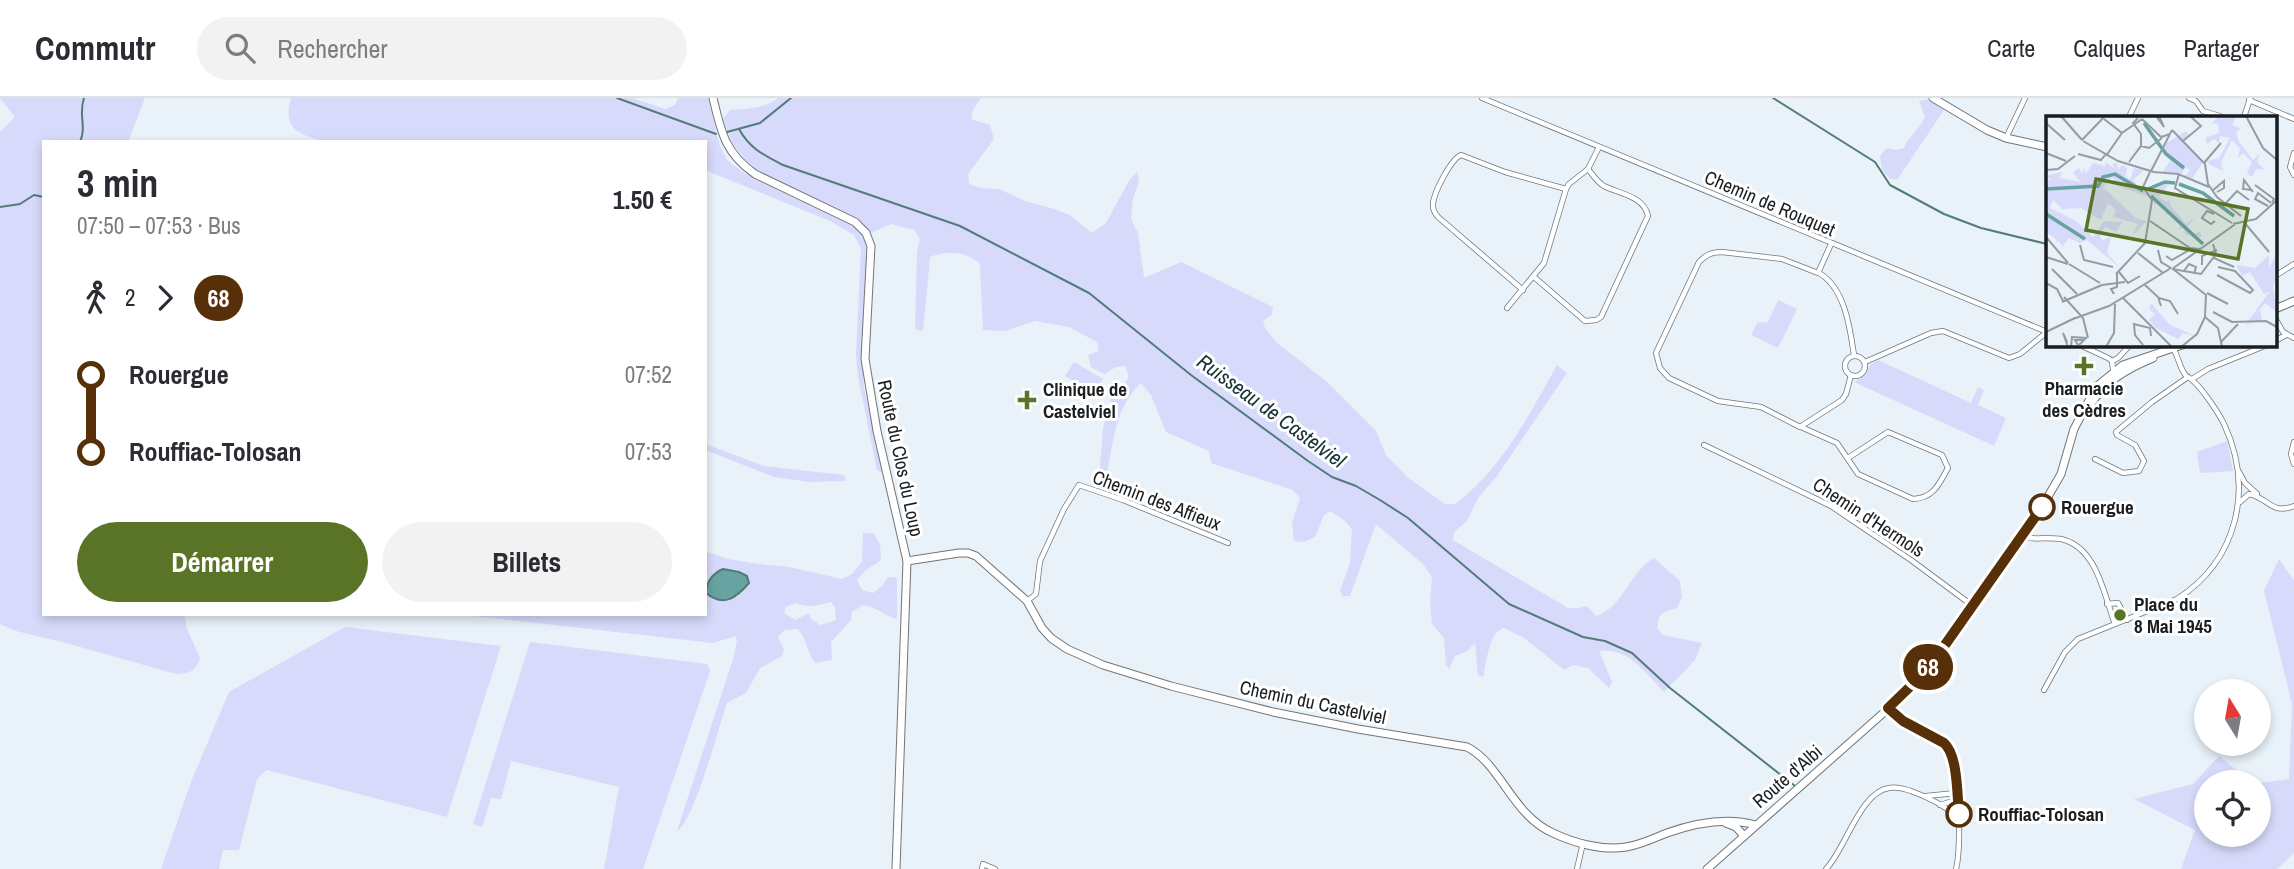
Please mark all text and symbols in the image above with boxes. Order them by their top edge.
search box [197,17,687,80]
text: Commutr [35,26,155,70]
icon: search [221,29,259,67]
text: Rechercher [277,31,387,66]
text: Carte [1987,32,2035,64]
text: Calques [2073,32,2146,64]
text: Partager [2184,32,2259,64]
inset map [2046,116,2276,346]
text: 3 min [77,158,158,209]
street label: Chemin de Rouquet [1701,164,1840,242]
text: 1.50 € [613,182,672,217]
text: 07:50 – 07:53 · Bus [77,210,241,241]
icon: walk [77,279,115,317]
icon: forward [146,279,184,317]
text: 2 [125,282,136,313]
text: 68 [208,282,229,314]
water label: Ruisseau de Castelviel [1191,347,1352,475]
text: Rouergue [129,357,229,392]
marker: Pharmacie des Cèdres [2076,358,2092,374]
text: 07:52 [625,359,672,390]
place label: Pharmacie des Cèdres [2042,375,2126,423]
place label: Clinique de Castelviel [1043,376,1127,424]
street label: Route du Clos du Loup [872,377,930,539]
marker: Clinique de Castelviel [1017,390,1037,410]
text: Rouffiac-Tolosan [129,434,302,469]
text: 07:53 [625,436,672,467]
street label: Chemin des Affieux [1089,464,1225,537]
street label: Chemin d'Hermols [1808,471,1930,563]
marker: Rouergue [2029,494,2055,520]
place label: Rouergue [2061,494,2134,520]
button: Démarrer [77,522,368,602]
button: Billets [382,522,672,602]
place label: Place du 8 Mai 1945 [2134,591,2212,639]
marker: Place du 8 Mai 1945 [2112,607,2128,623]
line badge: 68 [1896,644,1960,690]
text: 68 [1917,651,1939,683]
street label: Chemin du Castelviel [1237,674,1389,730]
north arrow [2194,679,2272,756]
map controls [2194,679,2271,847]
street label: Route d'Albi [1747,739,1827,813]
button: locate [2194,770,2271,847]
marker: Rouffiac-Tolosan [1946,801,1972,827]
place label: Rouffiac-Tolosan [1978,801,2104,827]

